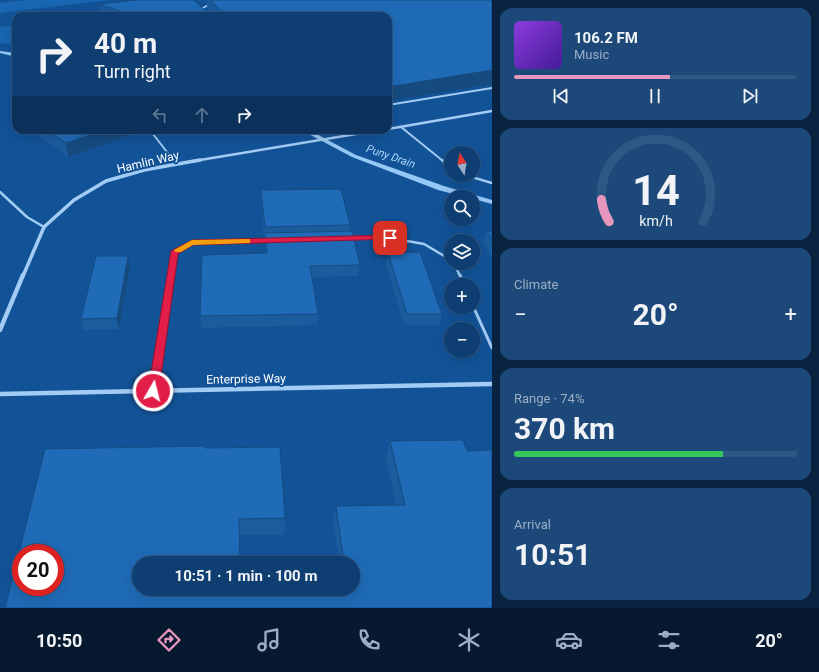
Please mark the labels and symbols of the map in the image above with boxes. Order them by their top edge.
water label: Puny Drain [365,142,417,171]
north arrow [444,146,480,182]
street label: Hamlin Way [115,148,181,176]
pin [373,221,407,255]
position arrow [132,370,174,412]
street label: Enterprise Way [206,371,286,387]
speed limit sign: 20 [12,544,64,596]

